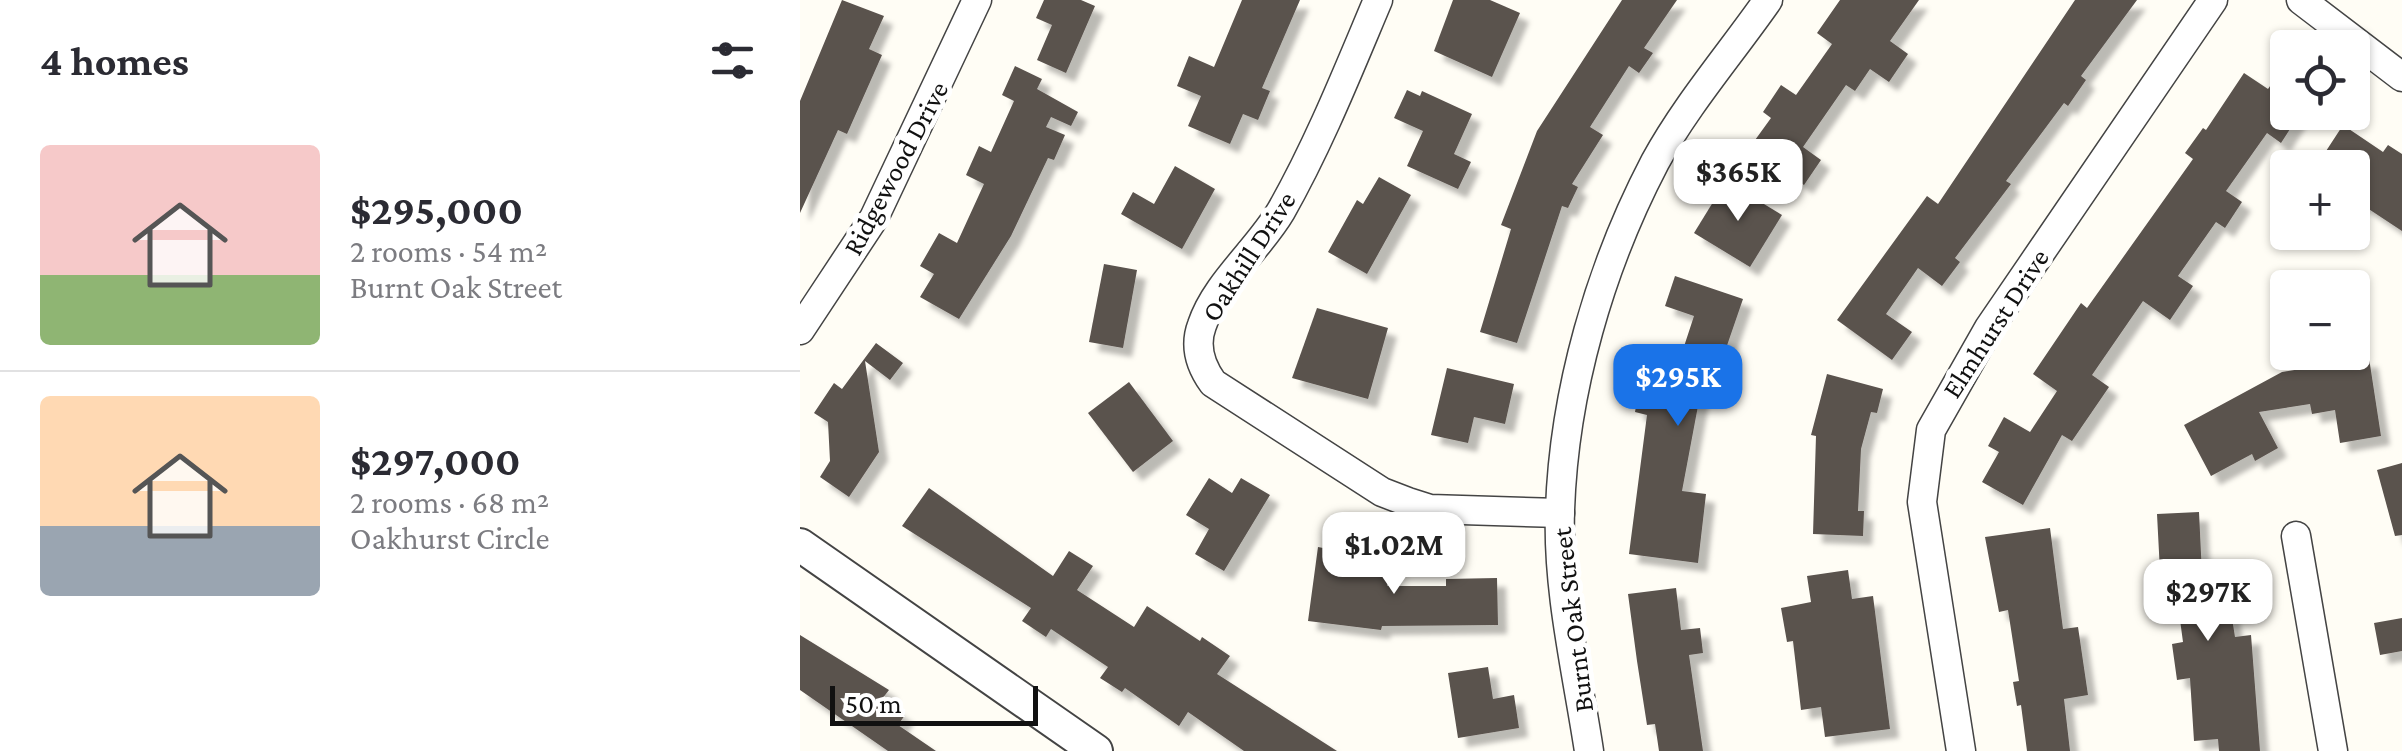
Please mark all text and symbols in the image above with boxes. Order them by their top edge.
map controls [2270,30,2370,370]
button: locate [2270,30,2370,130]
icon: filters [705,33,760,88]
text: 4 homes [40,37,189,84]
street label: Ridgewood Drive [837,76,954,260]
pin: $365K [1668,139,1808,224]
button: + [2270,150,2370,250]
text: $365K [1696,153,1780,189]
icon: home [120,185,240,305]
text: $295,000 [350,186,523,233]
street label: Oakhill Drive [1195,186,1302,327]
text: 2 rooms · 54 m² [350,233,547,269]
street label: Elmhurst Drive [1936,243,2055,403]
text: Burnt Oak Street [350,269,562,305]
button: − [2270,270,2370,370]
pin: $295K [1608,344,1748,429]
text: $295K [1635,358,1721,394]
icon: home [120,436,240,556]
text: $297,000 [350,437,521,484]
text: 2 rooms · 68 m² [350,484,549,520]
pin: $1.02M [1313,512,1475,597]
text: Oakhurst Circle [350,520,550,556]
street label: Burnt Oak Street [1546,525,1599,714]
text: $1.02M [1344,526,1444,562]
pin: $297K [2138,559,2278,644]
text: $297K [2166,573,2250,609]
scale bar [830,681,1038,726]
text: 50 m [845,688,902,719]

